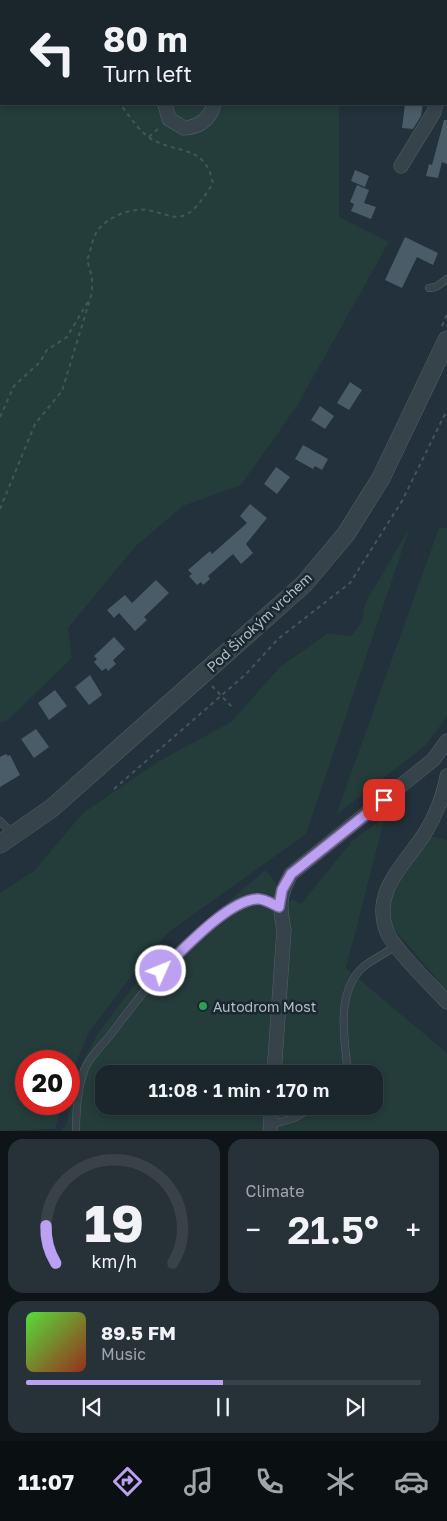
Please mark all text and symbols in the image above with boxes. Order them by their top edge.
text: 80 m [103,18,188,60]
icon: left [20,20,85,85]
text: Turn left [103,60,192,87]
street label: Pod Širokým vrchem [203,569,315,675]
pin [363,779,405,821]
icon: arrive [370,786,398,814]
position arrow [134,944,186,996]
place label: Autodrom Most [213,998,316,1015]
marker: Autodrom Most [197,1000,209,1012]
speed limit sign: 20 [15,1050,80,1115]
text: 11:08 · 1 min · 170 m [149,1078,329,1101]
text: Climate [246,1181,305,1201]
text: 19 [84,1191,144,1253]
text: 21.5° [288,1207,379,1252]
text: − [246,1213,261,1246]
text: + [406,1213,421,1246]
text: km/h [91,1250,136,1272]
text: 89.5 FM [101,1321,176,1344]
text: Music [101,1344,146,1364]
icon: previous [78,1393,106,1421]
icon: pause [209,1393,237,1421]
icon: next [341,1393,369,1421]
icon: directions [110,1464,145,1499]
icon: music [181,1464,216,1499]
icon: phone [252,1464,287,1499]
icon: climate [323,1464,358,1499]
icon: car [394,1464,429,1499]
text: 11:07 [18,1468,74,1495]

